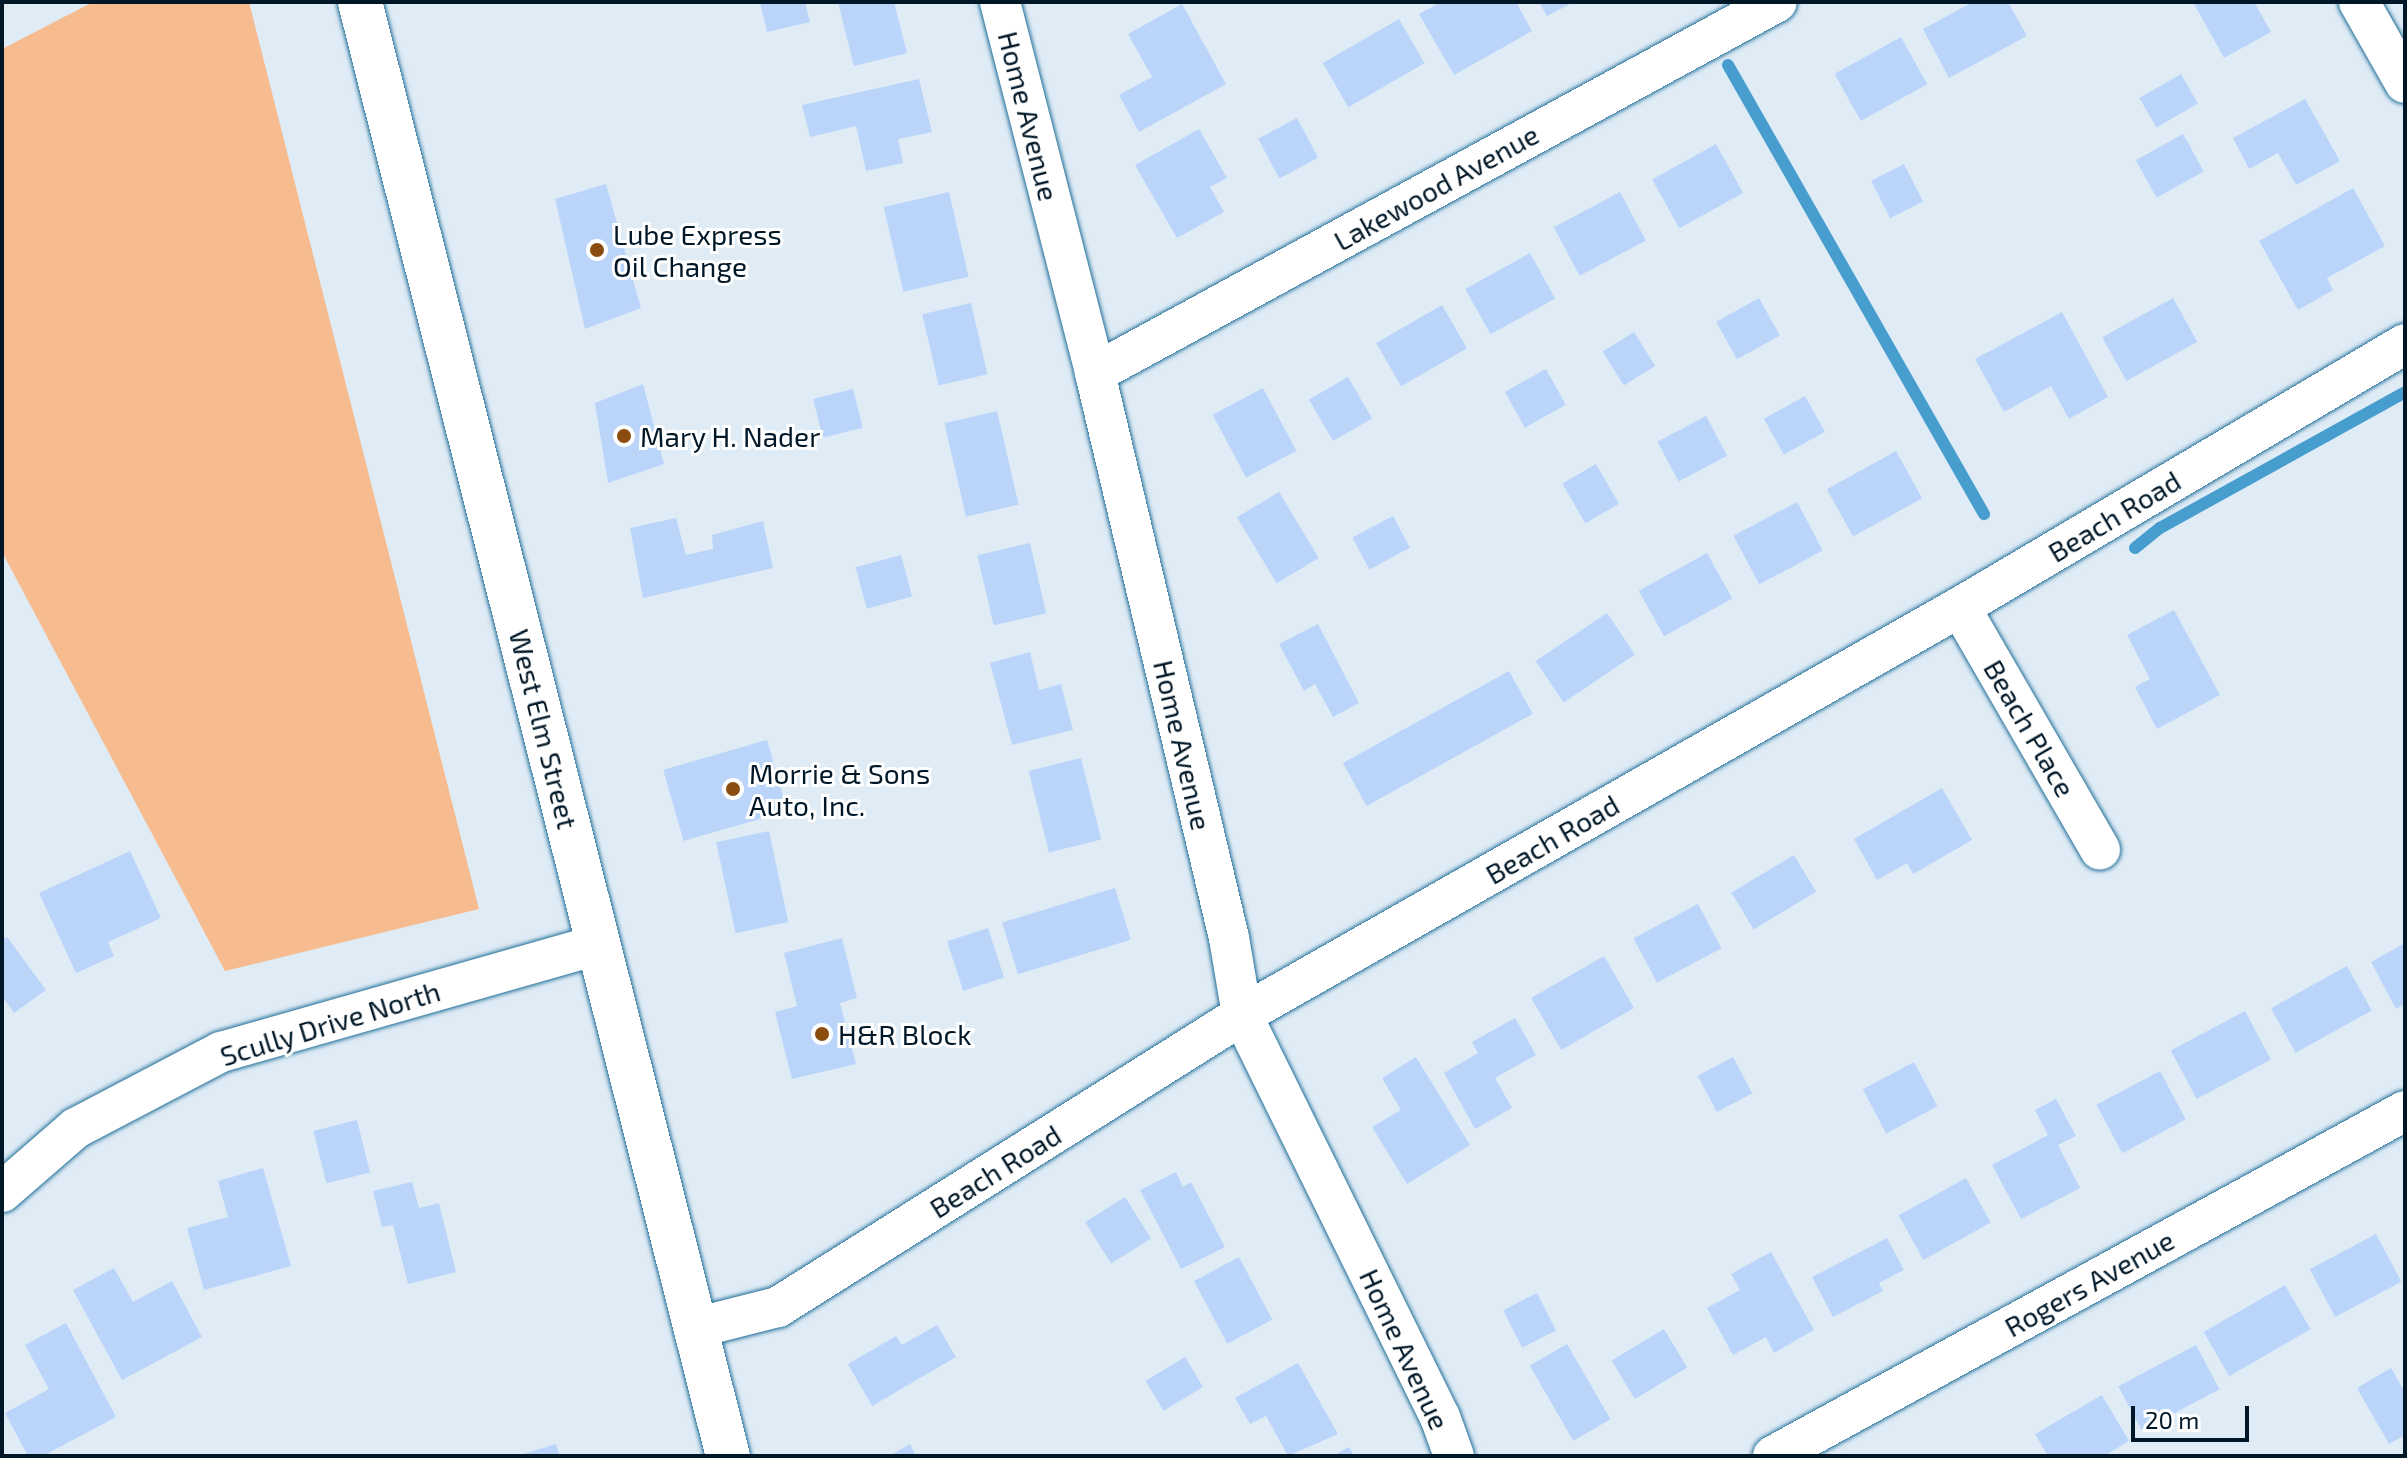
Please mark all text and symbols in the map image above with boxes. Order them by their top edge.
street label: Home Avenue [992,27,1066,205]
street label: Lakewood Avenue [1327,117,1545,257]
place label: Lube Express Oil Change [613,217,782,283]
marker: Lube Express Oil Change [588,241,606,259]
place label: Mary H. Nader [640,419,821,453]
marker: Mary H. Nader [615,427,633,445]
street label: Beach Road [2042,463,2186,569]
street label: West Elm Street [503,626,585,832]
street label: Beach Place [1977,653,2083,803]
street label: Home Avenue [1147,656,1219,834]
place label: Morrie & Sons Auto, Inc. [749,756,930,822]
marker: Morrie & Sons Auto, Inc. [724,780,742,798]
street label: Beach Road [1479,787,1625,891]
street label: Scully Drive North [216,973,444,1073]
place label: H&R Block [838,1017,971,1051]
marker: H&R Block [813,1025,831,1043]
street label: Beach Road [923,1117,1067,1225]
street label: Rogers Avenue [1998,1222,2180,1344]
street label: Home Avenue [1353,1263,1457,1435]
scale bar [2135,1390,2253,1440]
text: 20 m [2145,1405,2199,1434]

